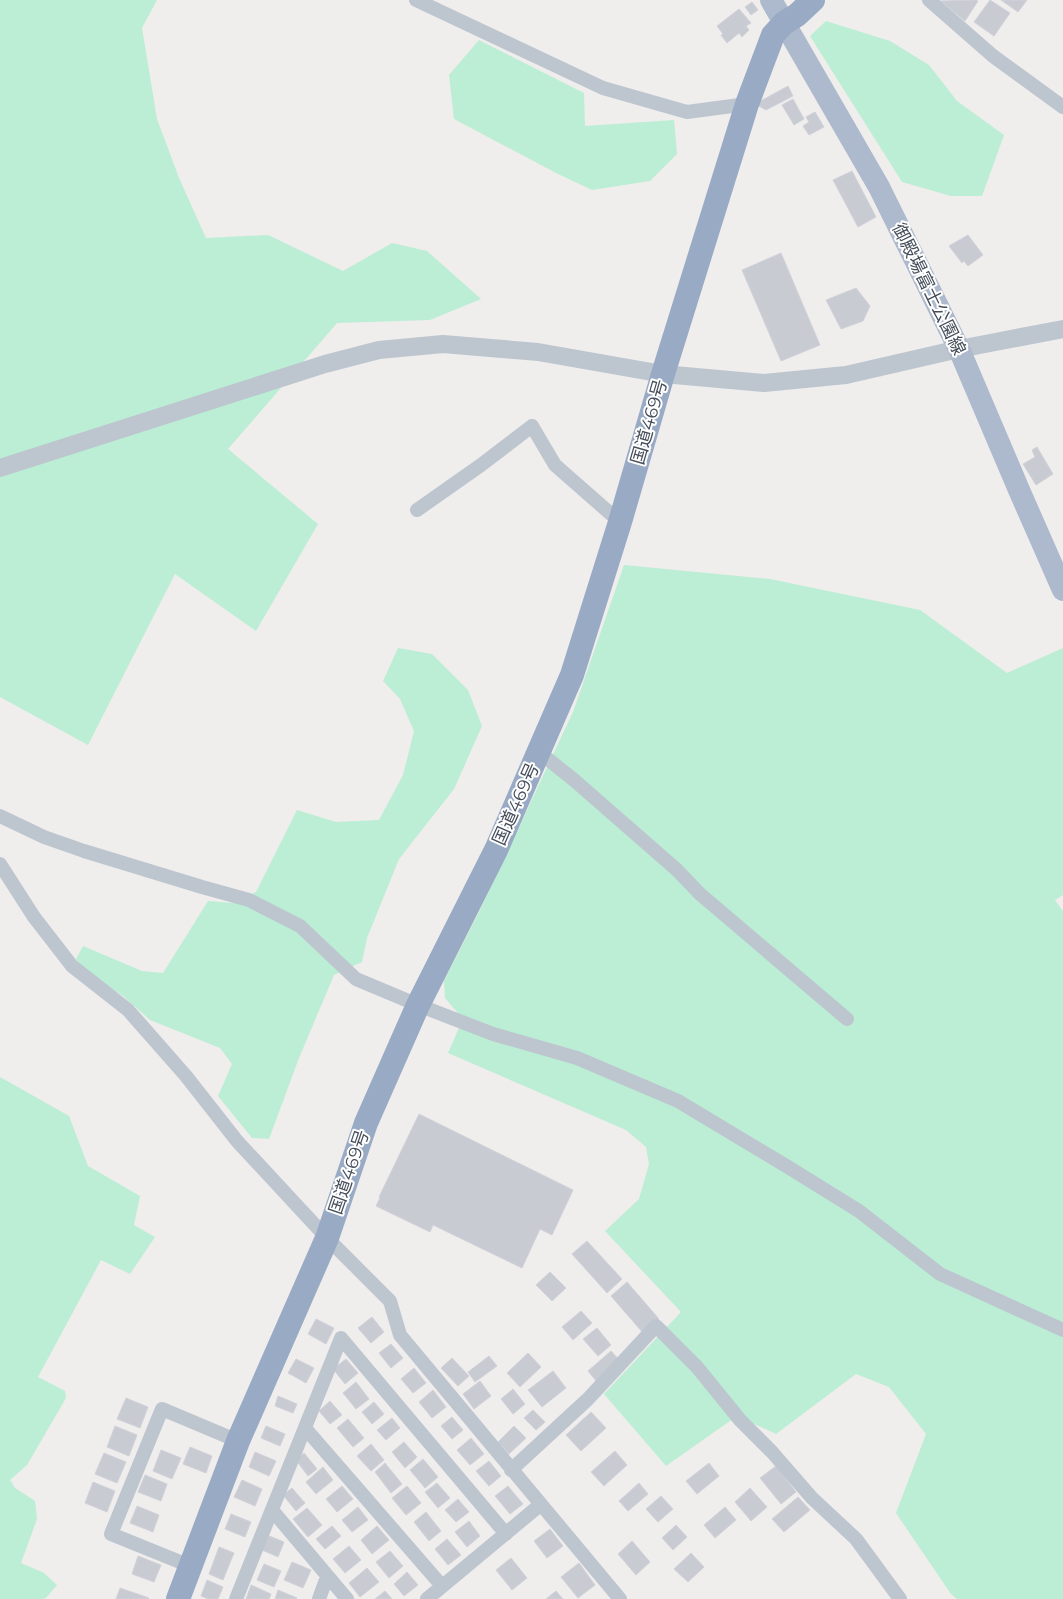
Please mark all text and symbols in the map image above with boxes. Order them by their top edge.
street label: 御殿場富士公園線 [888,219,970,359]
street label: 国道469号 [626,377,672,467]
street label: 国道469号 [488,759,544,849]
street label: 国道469号 [324,1127,374,1217]

